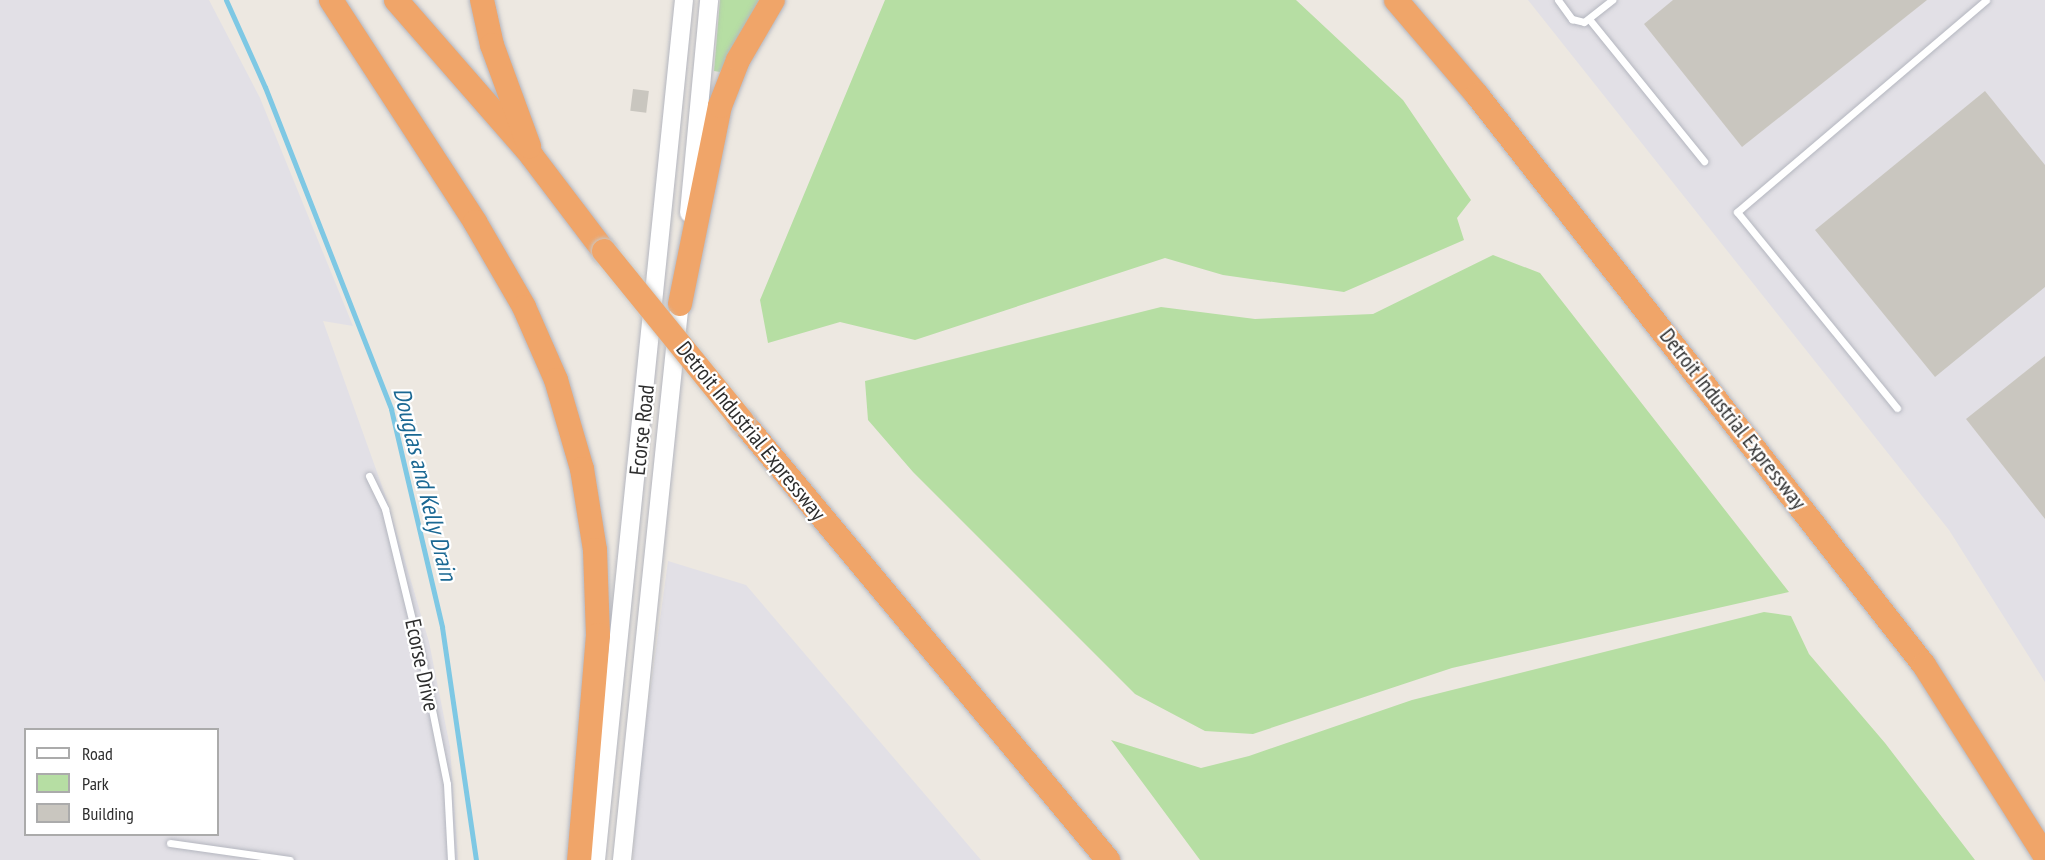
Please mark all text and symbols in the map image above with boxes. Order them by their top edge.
street label: Detroit Industrial Expressway [1654,323,1812,515]
street label: Detroit Industrial Expressway [671,336,831,526]
street label: Ecorse Road [624,383,660,477]
water label: Douglas and Kelly Drain [387,384,463,584]
street label: Ecorse Drive [399,616,445,714]
legend [24,728,219,836]
text: Road [82,742,113,765]
text: Park [82,772,109,795]
text: Building [82,802,134,825]

